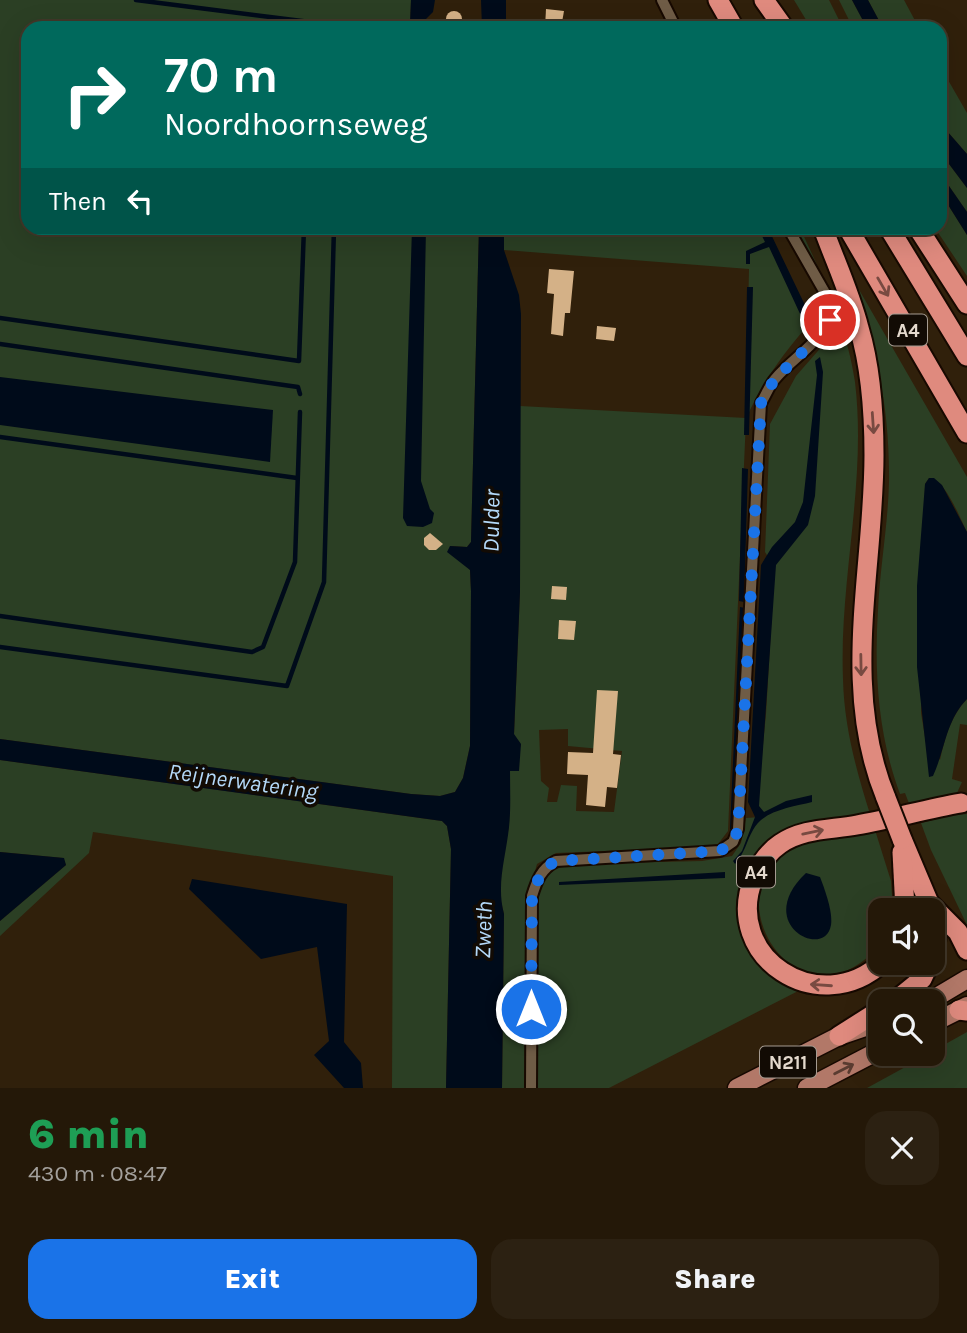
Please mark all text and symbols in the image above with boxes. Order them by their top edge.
text: 70 m [164,47,278,104]
icon: right [49,49,140,140]
text: Noordhoornseweg [164,106,428,143]
icon: left [121,182,159,220]
text: Then [49,186,107,217]
one-way arrow [876,276,890,296]
pin [800,290,860,350]
icon: arrive [811,301,849,339]
road number: A4 [889,314,927,346]
one-way arrow [867,412,880,434]
water label: Dulder [477,488,506,553]
one-way arrow [854,653,868,676]
water label: Reijnerwatering [167,758,321,806]
one-way arrow [801,824,824,838]
road number: A4 [737,856,775,888]
map controls [868,898,945,1066]
button: sound [868,898,945,975]
water label: Zweth [469,900,498,960]
position arrow [494,972,568,1046]
one-way arrow [810,978,833,991]
button: search [868,989,945,1066]
road number: N211 [760,1046,816,1078]
one-way arrow [833,1062,854,1075]
text: 6 min [28,1109,149,1159]
button: close [865,1111,939,1185]
text: 430 m · 08:47 [28,1160,167,1187]
button: Exit [28,1239,477,1319]
button: Share [491,1239,939,1319]

